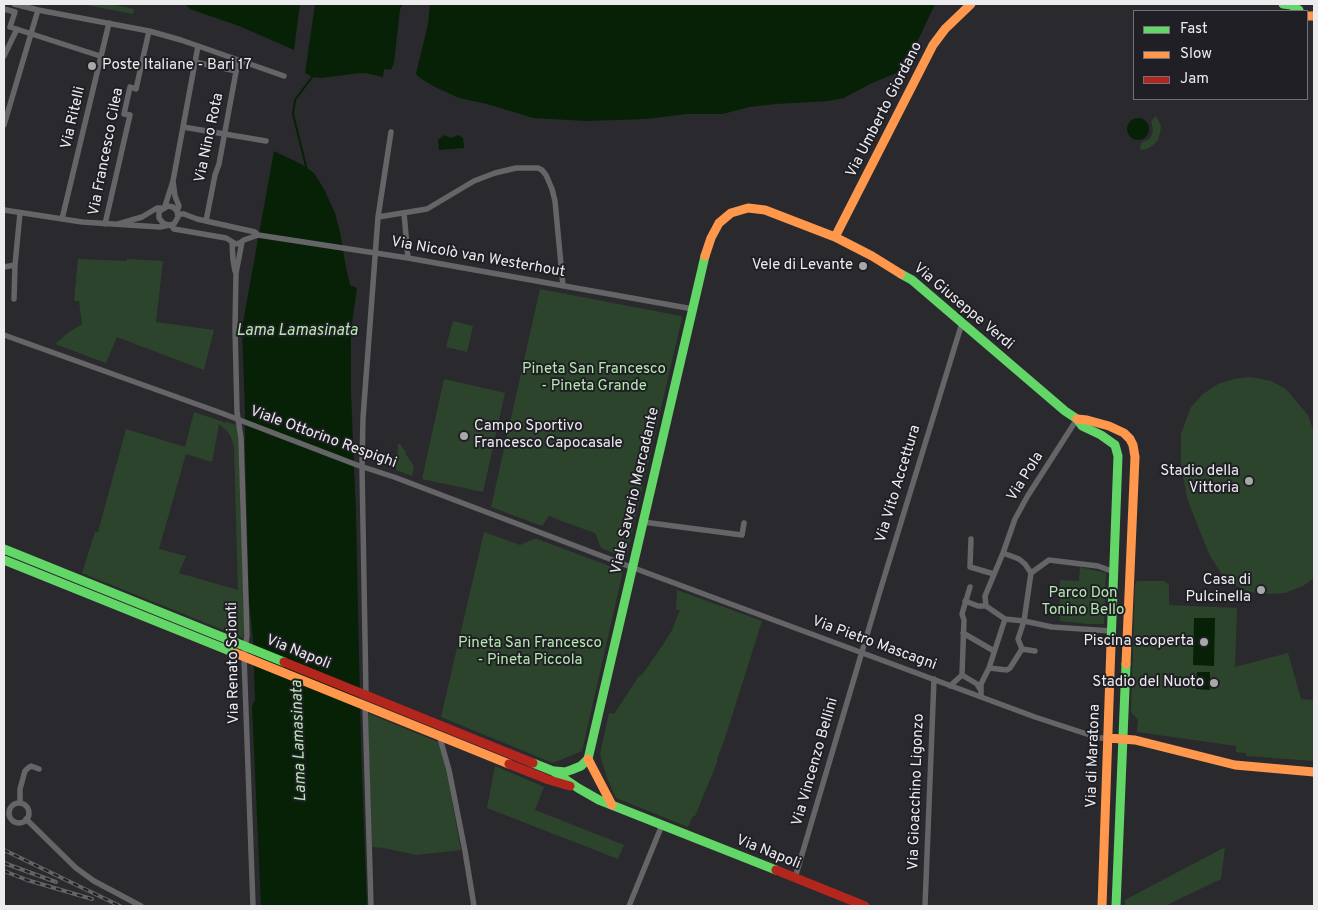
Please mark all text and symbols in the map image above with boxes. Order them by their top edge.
legend [1133,10,1308,100]
text: Fast [1180,20,1208,39]
street label: Via Umberto Giordano [843,39,927,181]
text: Slow [1180,45,1212,64]
place label: Poste Italiane - Bari 17 [102,57,251,75]
marker: Poste Italiane - Bari 17 [86,60,98,72]
text: Jam [1180,70,1209,89]
street label: Via Ritelli [58,85,90,151]
street label: Via Francesco Cilea [86,87,128,217]
street label: Via Nino Rota [192,92,228,184]
street label: Via Nicolò van Westerhout [390,234,566,282]
place label: Vele di Levante [752,257,853,275]
marker: Vele di Levante [857,260,869,272]
street label: Via Giuseppe Verdi [909,260,1017,354]
water label: Lama Lamasinata [236,322,358,342]
park label: Pineta San Francesco - Pineta Grande [522,361,666,396]
street label: Viale Ottorino Respighi [247,403,399,473]
street label: Viale Saverio Mercadante [608,406,664,576]
place label: Campo Sportivo Francesco Capocasale [474,418,623,453]
street label: Via Vito Accettura [873,423,925,545]
marker: Campo Sportivo Francesco Capocasale [458,430,470,442]
street label: Via Pola [1004,449,1048,505]
place label: Stadio della Vittoria [1160,463,1239,498]
marker: Stadio della Vittoria [1243,475,1255,487]
place label: Casa di Pulcinella [1186,572,1251,607]
marker: Casa di Pulcinella [1255,584,1267,596]
park label: Parco Don Tonino Bello [1042,585,1124,620]
street label: Via Renato Scionti [224,602,244,724]
street label: Via Pietro Mascagni [809,613,939,675]
street label: Via Napoli [263,632,333,674]
place label: Piscina scoperta [1083,633,1194,651]
park label: Pineta San Francesco - Pineta Piccola [458,635,602,670]
marker: Piscina scoperta [1198,636,1210,648]
place label: Stadio del Nuoto [1092,674,1204,692]
marker: Stadio del Nuoto [1208,677,1220,689]
water label: Lama Lamasinata [288,680,312,802]
street label: Via Vincenzo Bellini [789,696,843,828]
street label: Via di Maratona [1083,704,1105,808]
street label: Via Gioacchino Ligonzo [905,713,929,871]
street label: Via Napoli [733,832,803,874]

